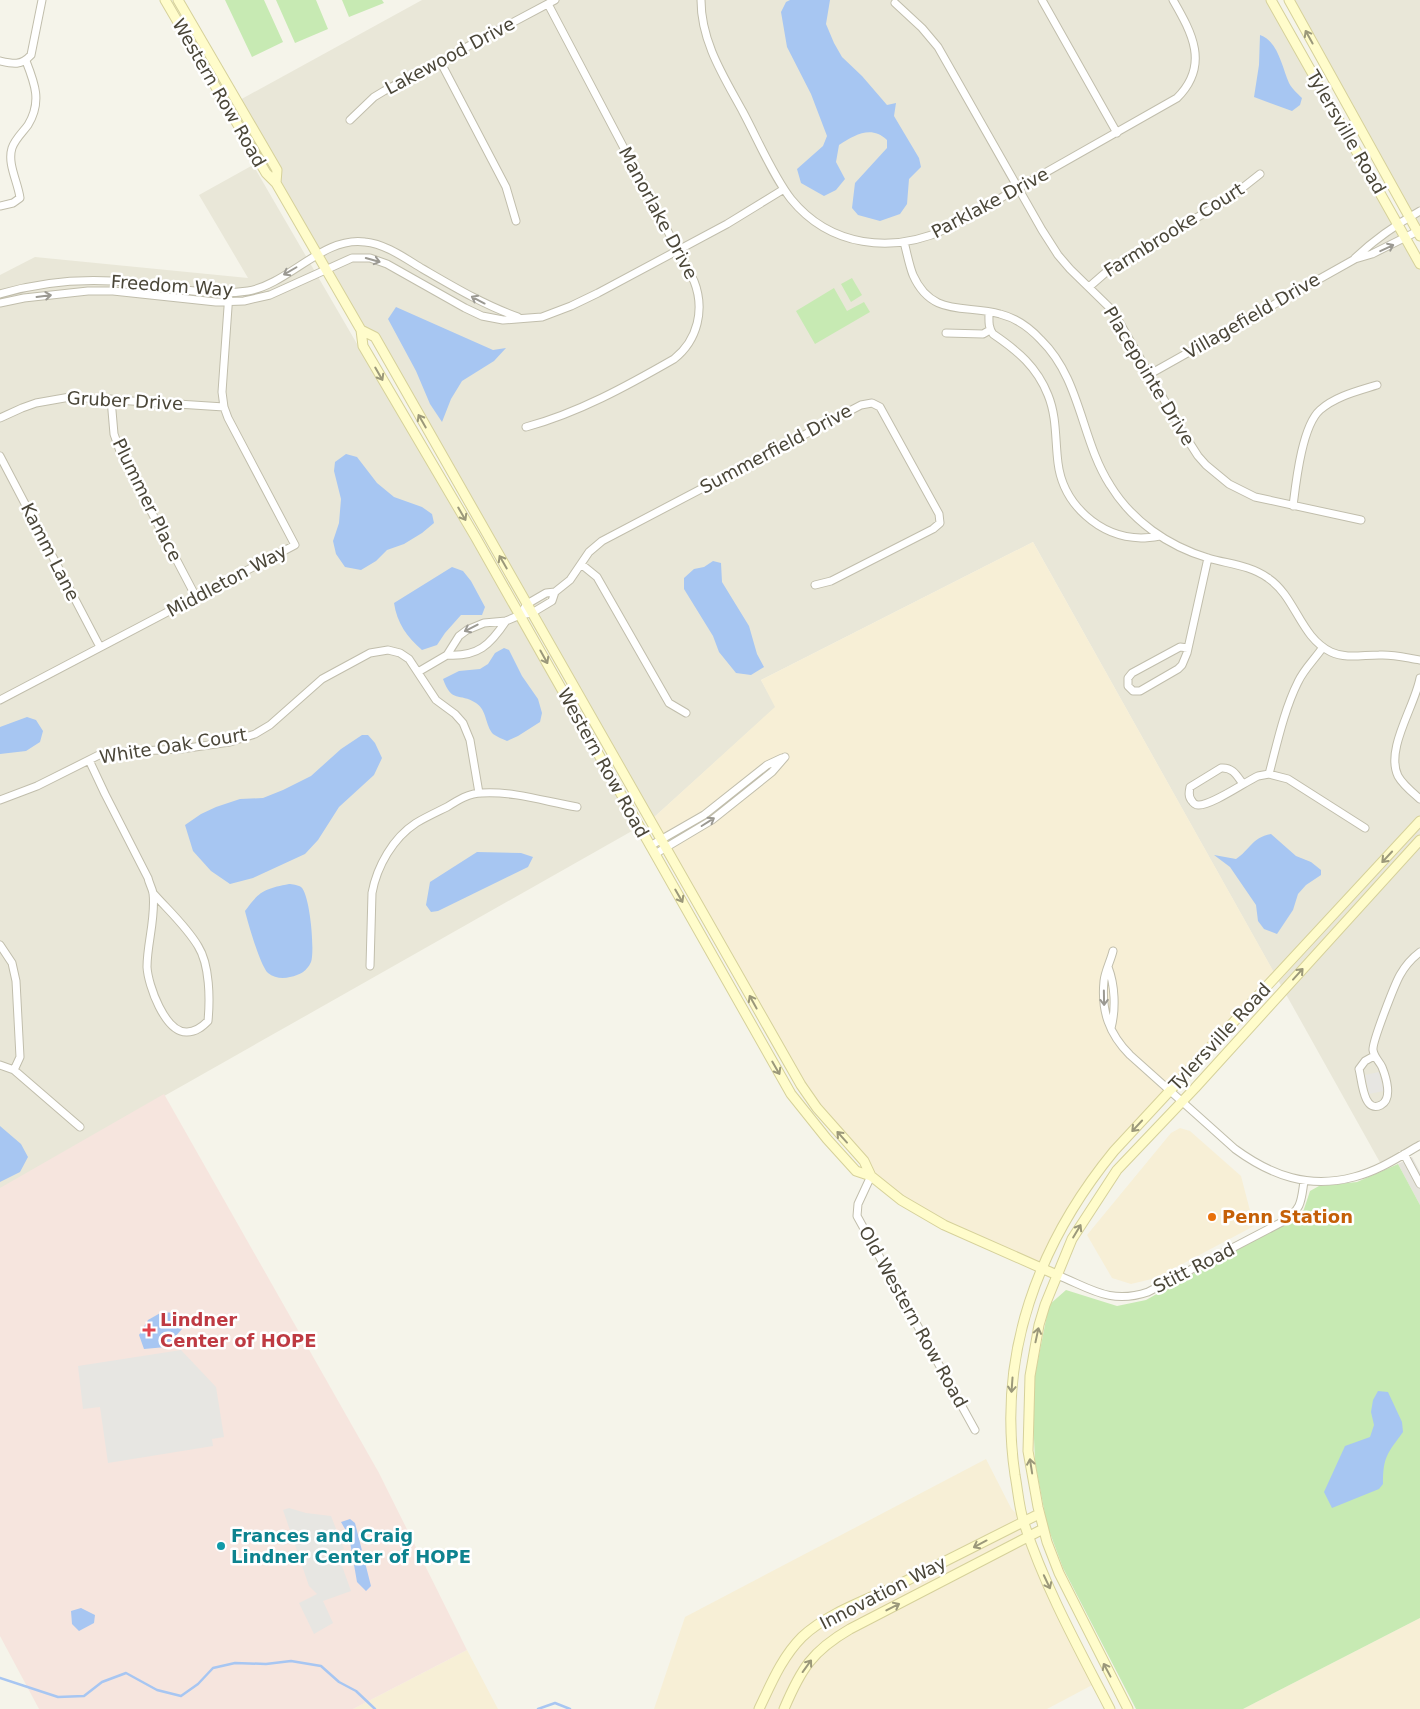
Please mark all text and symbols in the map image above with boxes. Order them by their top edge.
street label: Lakewood Drive [381,13,518,99]
street label: Western Row Road [168,15,270,171]
one-way arrow [1304,30,1314,44]
street label: Tylersville Road [1302,65,1390,197]
street label: Manorlake Drive [615,143,702,283]
street label: Parklake Drive [928,163,1052,242]
street label: Farmbrooke Court [1100,178,1248,281]
one-way arrow [1379,242,1394,252]
one-way arrow [365,255,381,265]
one-way arrow [283,267,298,277]
street label: Villagefield Drive [1180,268,1323,363]
street label: Freedom Way [110,271,234,300]
one-way arrow [36,290,52,300]
one-way arrow [471,295,486,304]
street label: Placepointe Drive [1100,302,1199,449]
one-way arrow [375,367,385,381]
street label: Gruber Drive [66,387,184,414]
street label: Summerfield Drive [696,400,855,497]
one-way arrow [417,414,427,428]
street label: Plummer Place [109,435,186,565]
street label: Kamm Lane [17,499,84,604]
one-way arrow [457,507,467,522]
street label: Middleton Way [163,540,291,621]
one-way arrow [498,554,508,569]
one-way arrow [464,624,479,633]
one-way arrow [539,650,549,664]
street label: Western Row Road [554,684,653,841]
street label: White Oak Court [98,723,248,768]
one-way arrow [701,817,715,828]
one-way arrow [1381,850,1393,863]
one-way arrow [674,888,684,903]
one-way arrow [1292,968,1304,981]
street label: Tylersville Road [1164,979,1275,1096]
one-way arrow [1099,990,1109,1006]
one-way arrow [748,994,758,1009]
one-way arrow [772,1060,782,1074]
one-way arrow [1131,1120,1143,1132]
one-way arrow [836,1131,848,1144]
place label: Penn Station [1222,1206,1353,1227]
marker: Penn Station [1206,1211,1218,1223]
street label: Old Western Row Road [855,1222,972,1411]
one-way arrow [1073,1224,1083,1238]
street label: Stitt Road [1150,1238,1238,1297]
place label: Lindner Center of HOPE [160,1309,317,1351]
marker: Lindner Center of HOPE [142,1323,156,1337]
one-way arrow [1033,1327,1042,1343]
one-way arrow [1008,1377,1017,1393]
one-way arrow [1025,1458,1035,1474]
place label: Frances and Craig Lindner Center of HOPE [231,1525,471,1567]
one-way arrow [973,1539,988,1549]
marker: Frances and Craig Lindner Center of HOPE [215,1540,227,1552]
street label: Innovation Way [816,1551,950,1634]
one-way arrow [1042,1574,1052,1589]
one-way arrow [886,1602,901,1612]
one-way arrow [801,1660,812,1673]
one-way arrow [1102,1663,1111,1678]

